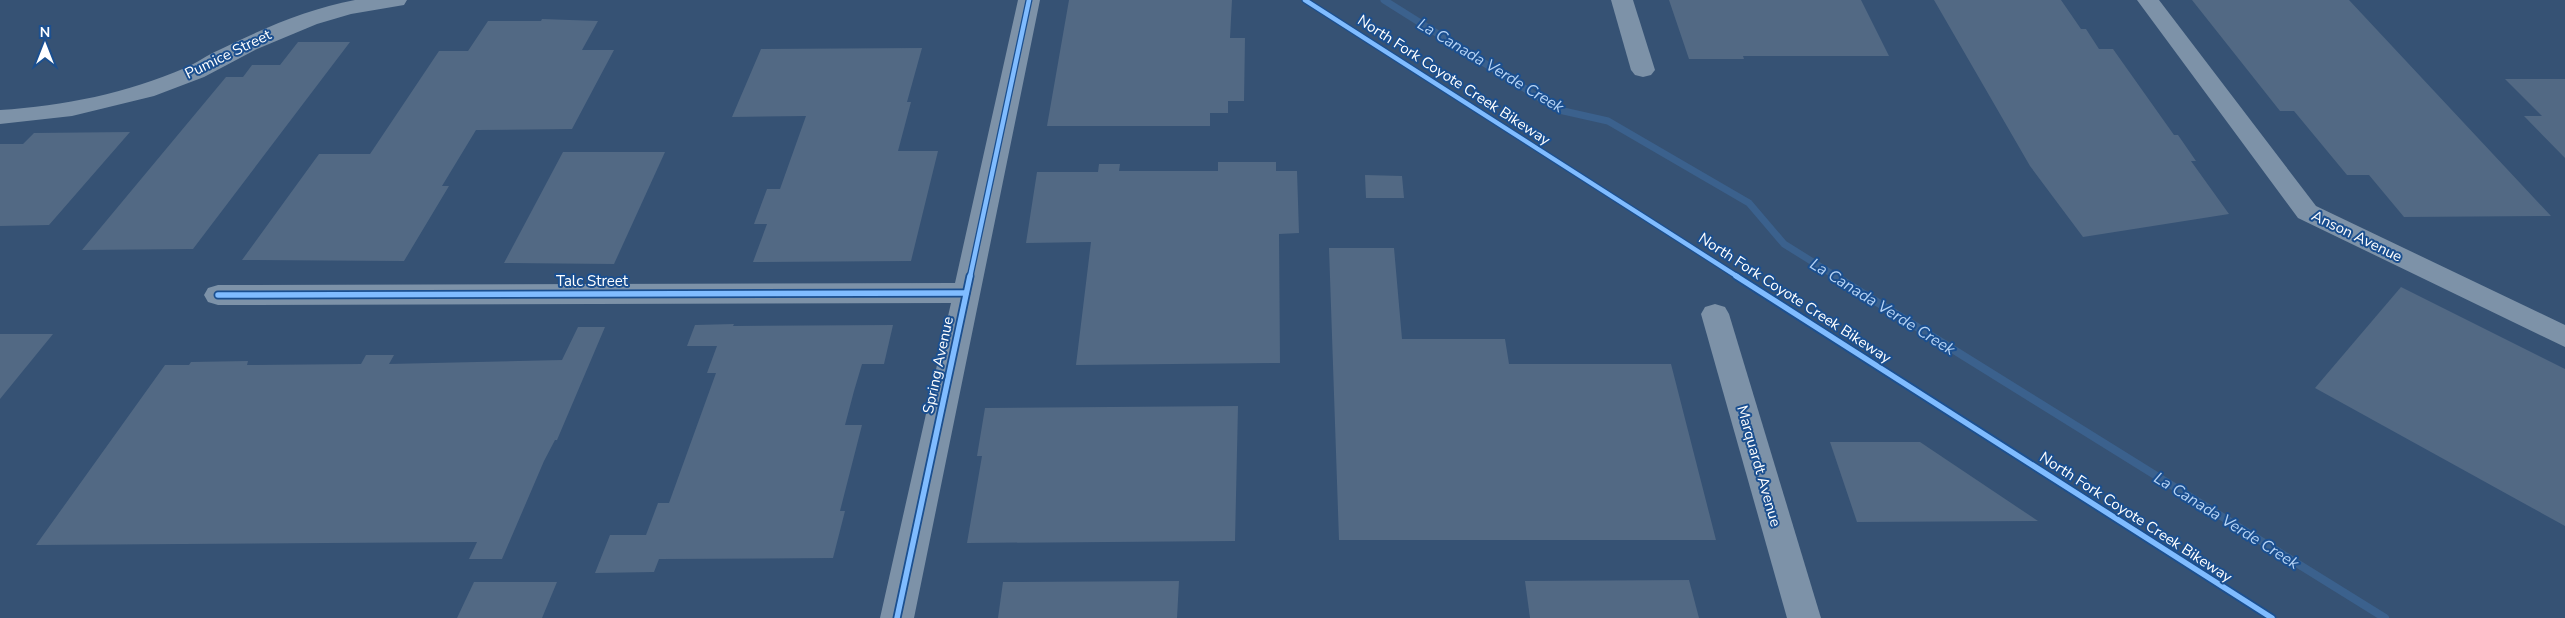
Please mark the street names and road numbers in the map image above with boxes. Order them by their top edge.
street label: North Fork Coyote Creek Bikeway [1354,10,1554,150]
street label: Pumice Street [182,24,275,84]
street label: Anson Avenue [2308,205,2406,267]
street label: North Fork Coyote Creek Bikeway [1695,228,1895,368]
street label: Talc Street [556,271,629,291]
street label: Spring Avenue [918,314,958,416]
street label: Marquardt Avenue [1732,403,1786,529]
street label: North Fork Coyote Creek Bikeway [2036,447,2236,587]

